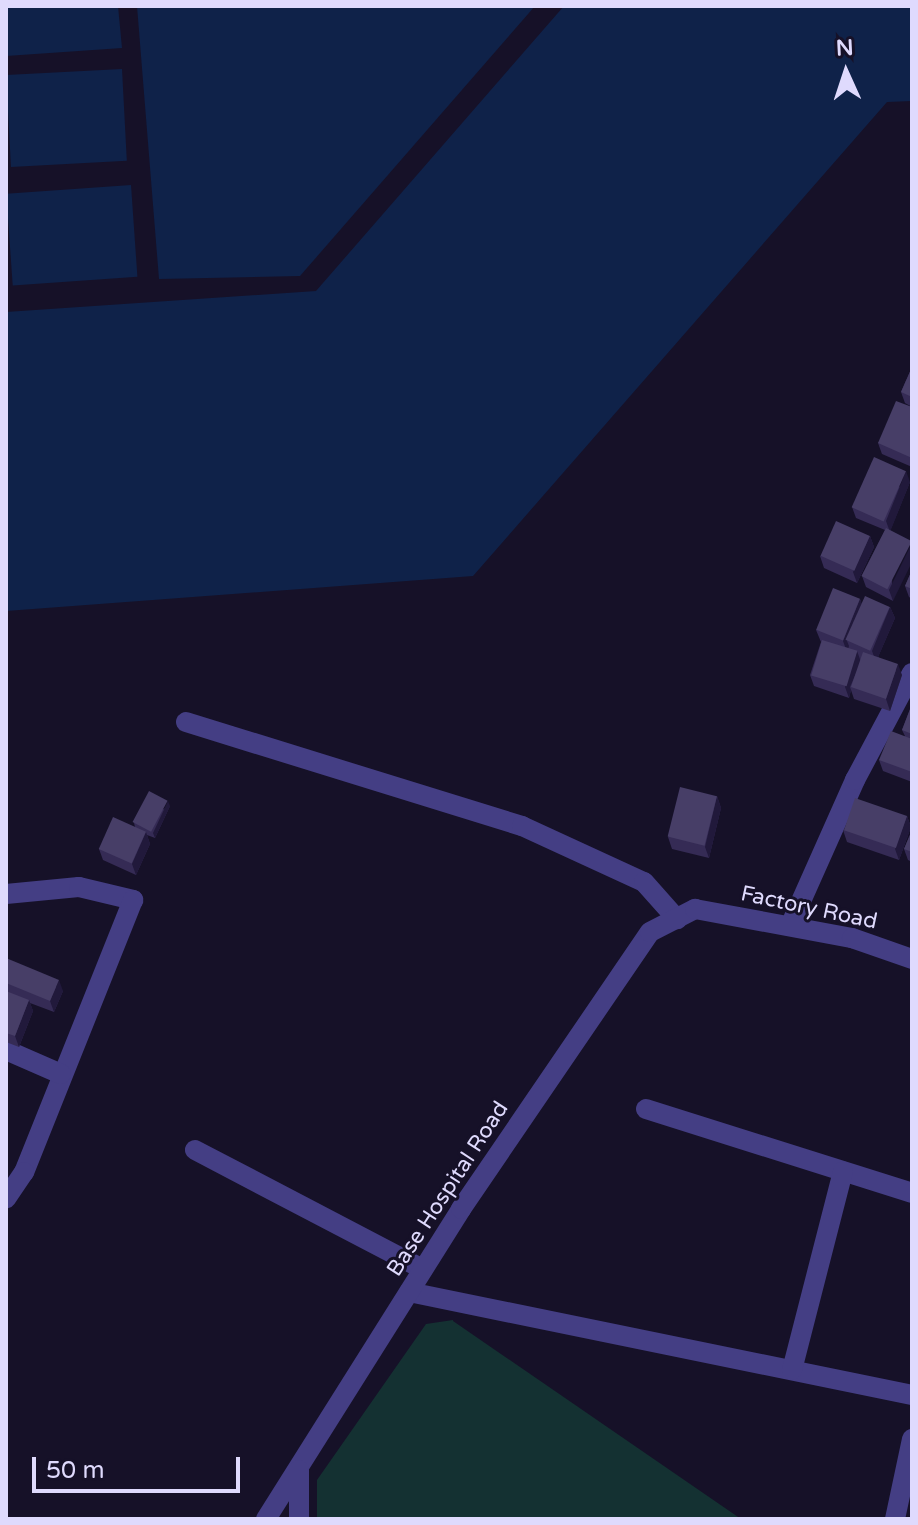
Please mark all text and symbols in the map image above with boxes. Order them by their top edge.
north arrow [806,32,886,112]
text: N [835,35,854,61]
street label: Factory Road [738,881,880,935]
street label: Base Hospital Road [382,1097,514,1281]
scale bar [36,1441,244,1491]
text: 50 m [46,1456,104,1485]

